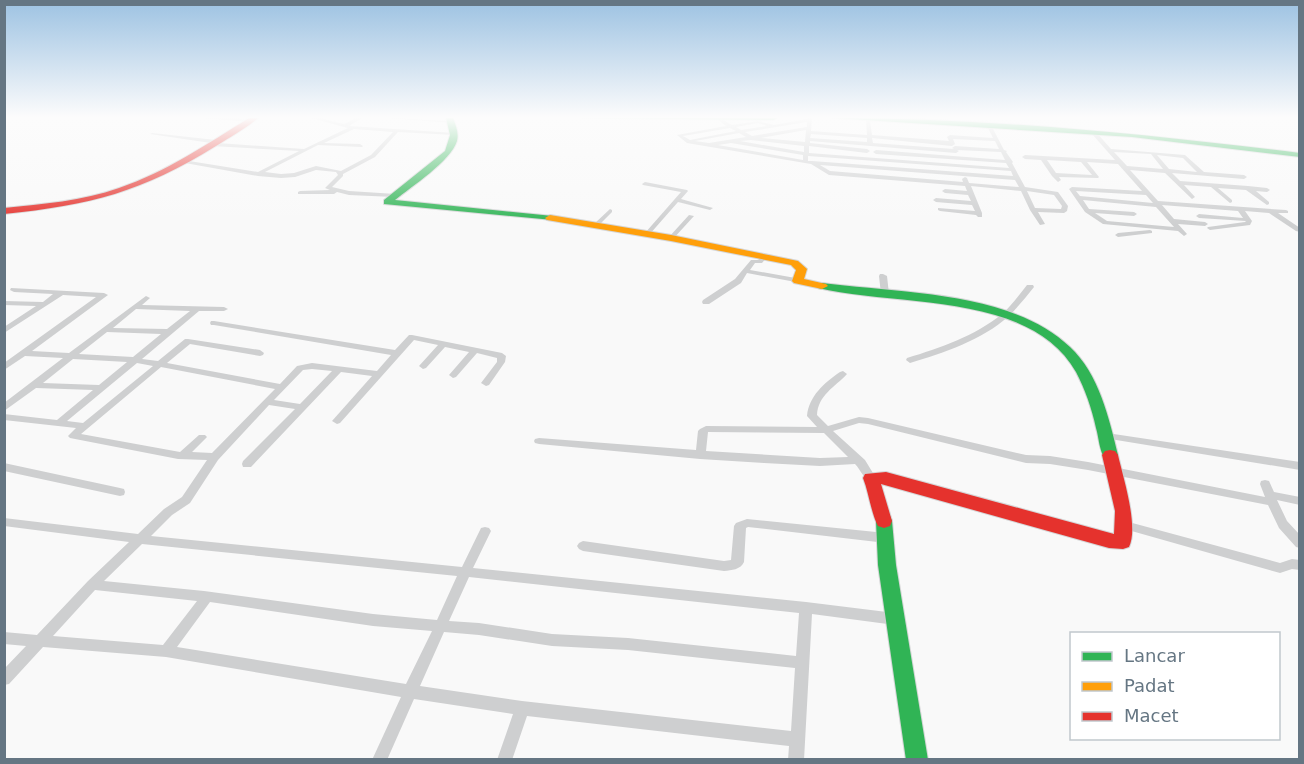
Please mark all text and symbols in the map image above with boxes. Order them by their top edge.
legend [1070,632,1280,740]
text: Lancar [1124,645,1185,666]
text: Padat [1124,675,1175,696]
text: Macet [1124,705,1179,726]

